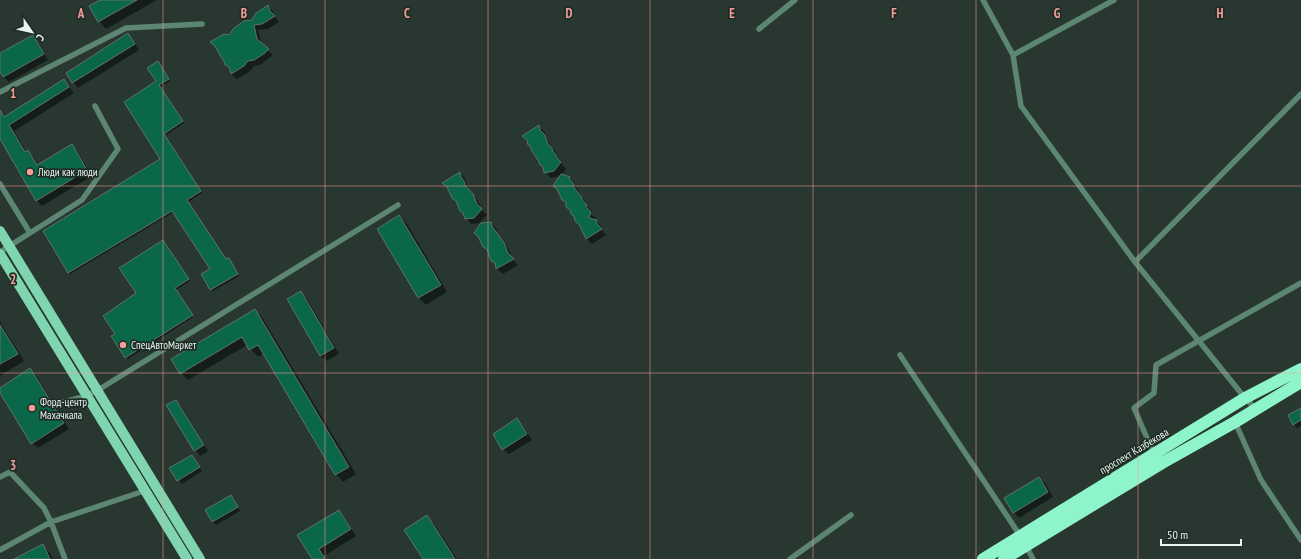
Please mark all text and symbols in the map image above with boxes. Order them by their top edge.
text: A [77,5,85,22]
text: B [241,5,247,22]
text: C [404,5,410,22]
text: D [566,5,573,22]
text: E [729,5,735,22]
text: F [891,5,897,22]
text: G [1054,5,1061,22]
text: H [1217,5,1224,22]
north arrow [12,12,52,52]
text: С [33,32,48,44]
text: 1 [10,85,16,102]
place label: Люди как люди [37,165,98,179]
marker: Люди как люди [25,167,35,177]
text: 2 [10,271,16,288]
place label: СпецАвтоМаркет [131,338,197,352]
marker: СпецАвтоМаркет [118,340,128,350]
place label: Форд-центр Махачкала [40,395,87,422]
marker: Форд-центр Махачкала [27,403,37,413]
street label: проспект Казбекова [1097,425,1171,477]
text: 3 [10,457,16,474]
scale bar [1161,521,1241,547]
text: 50 m [1167,527,1188,542]

